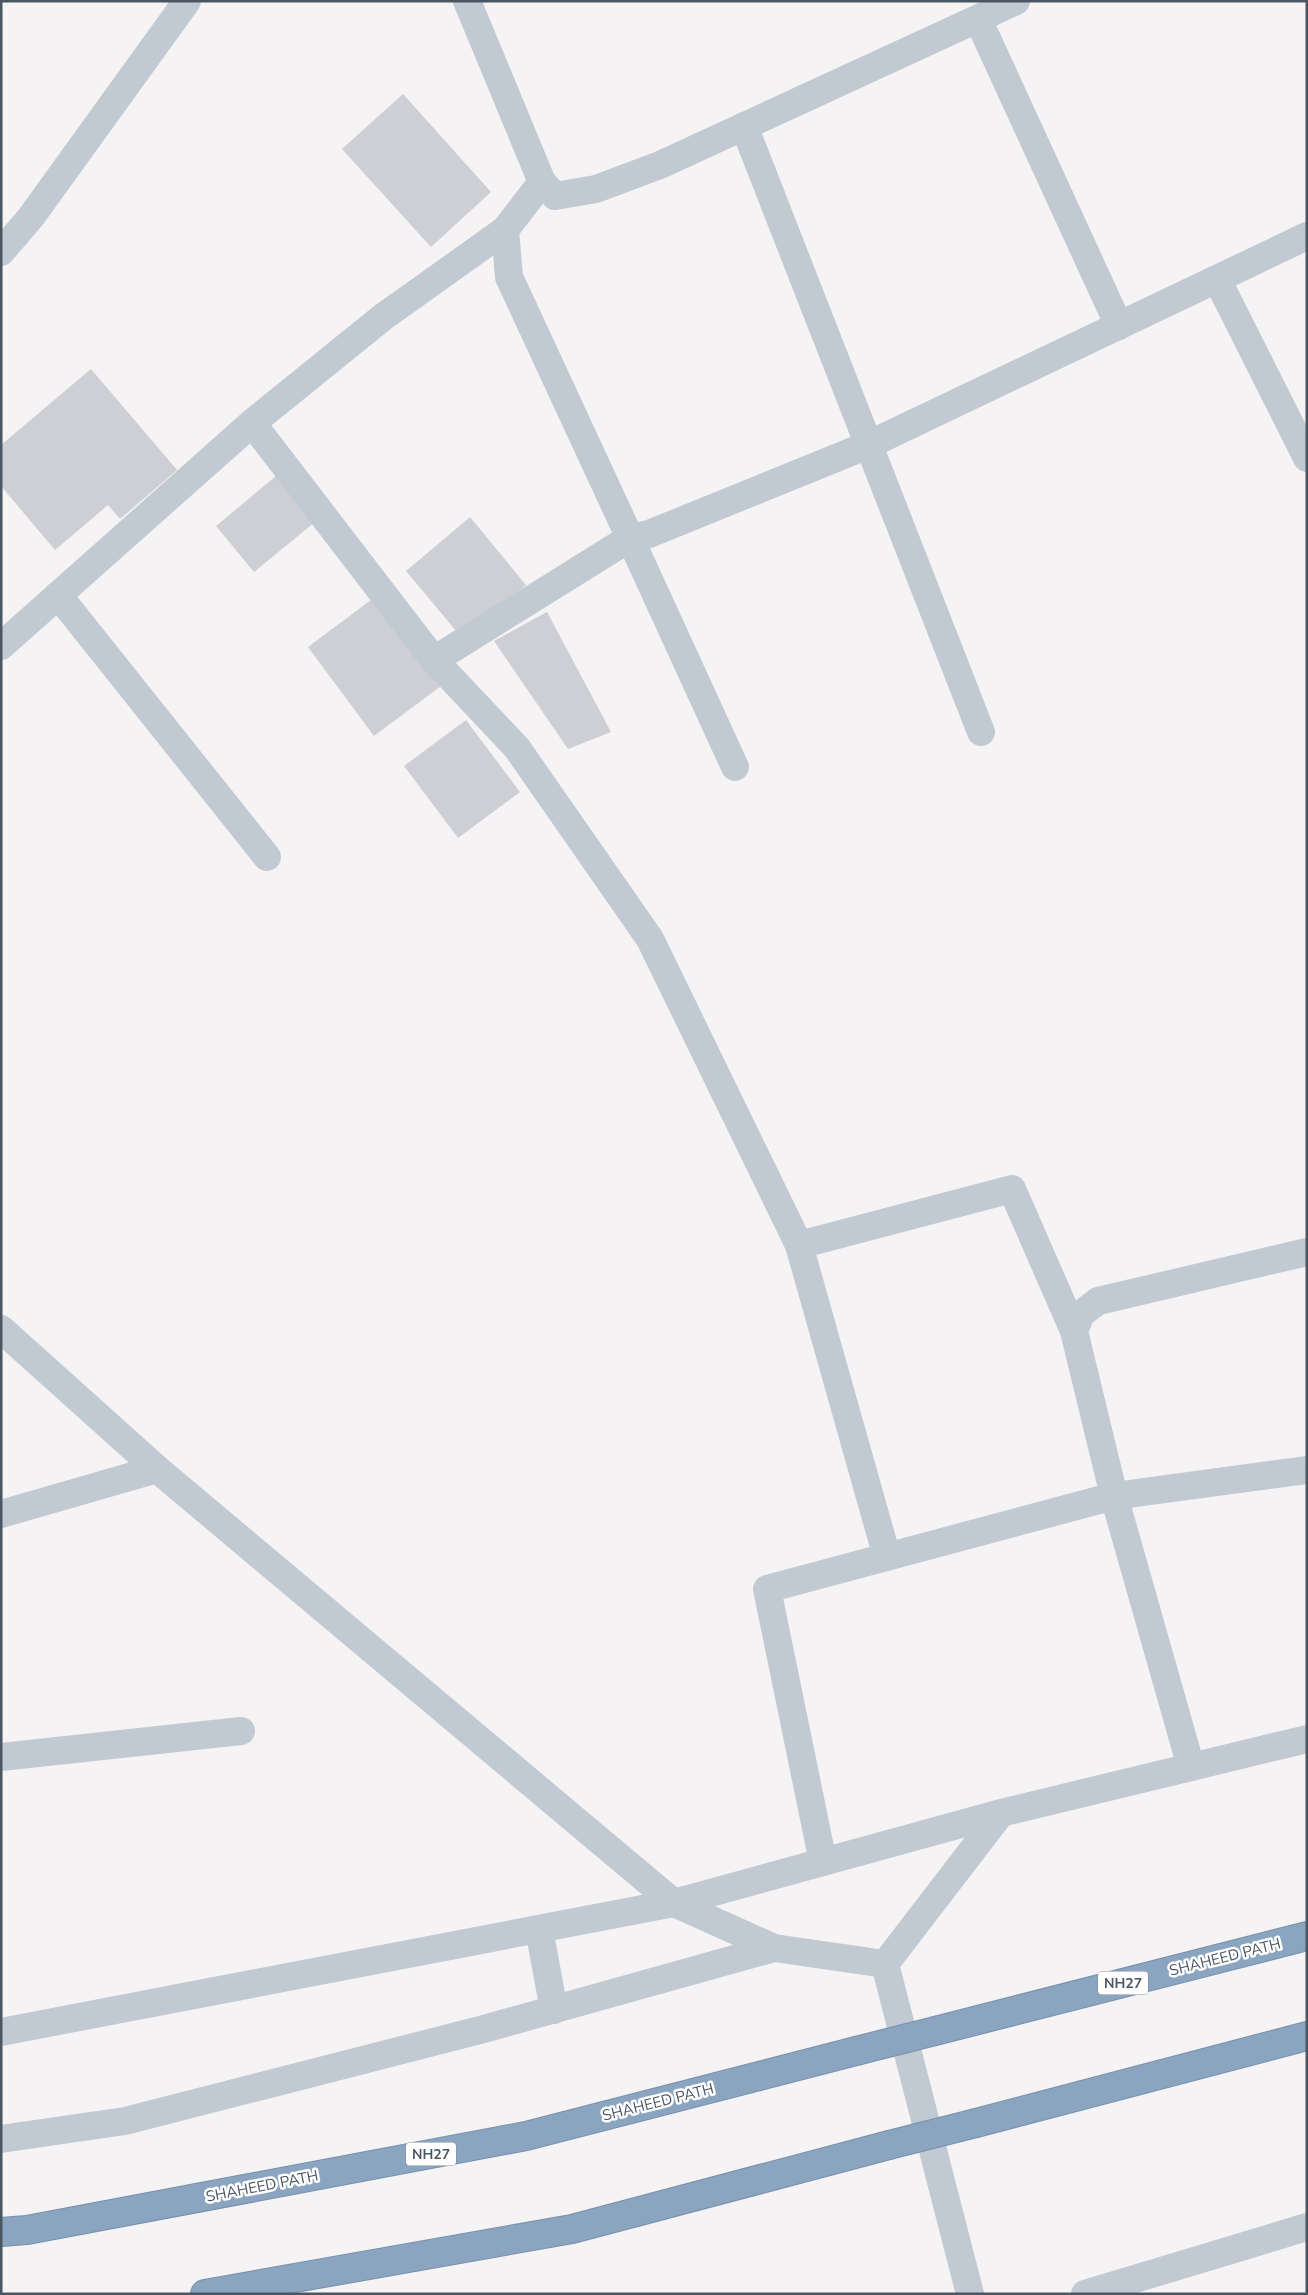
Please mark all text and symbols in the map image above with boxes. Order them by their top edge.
street label: SHAHEED PATH [1167,1933,1283,1981]
road number: NH27 [1098,1972,1148,1995]
street label: SHAHEED PATH [600,2078,716,2126]
road number: NH27 [406,2142,456,2166]
street label: SHAHEED PATH [204,2165,320,2207]

